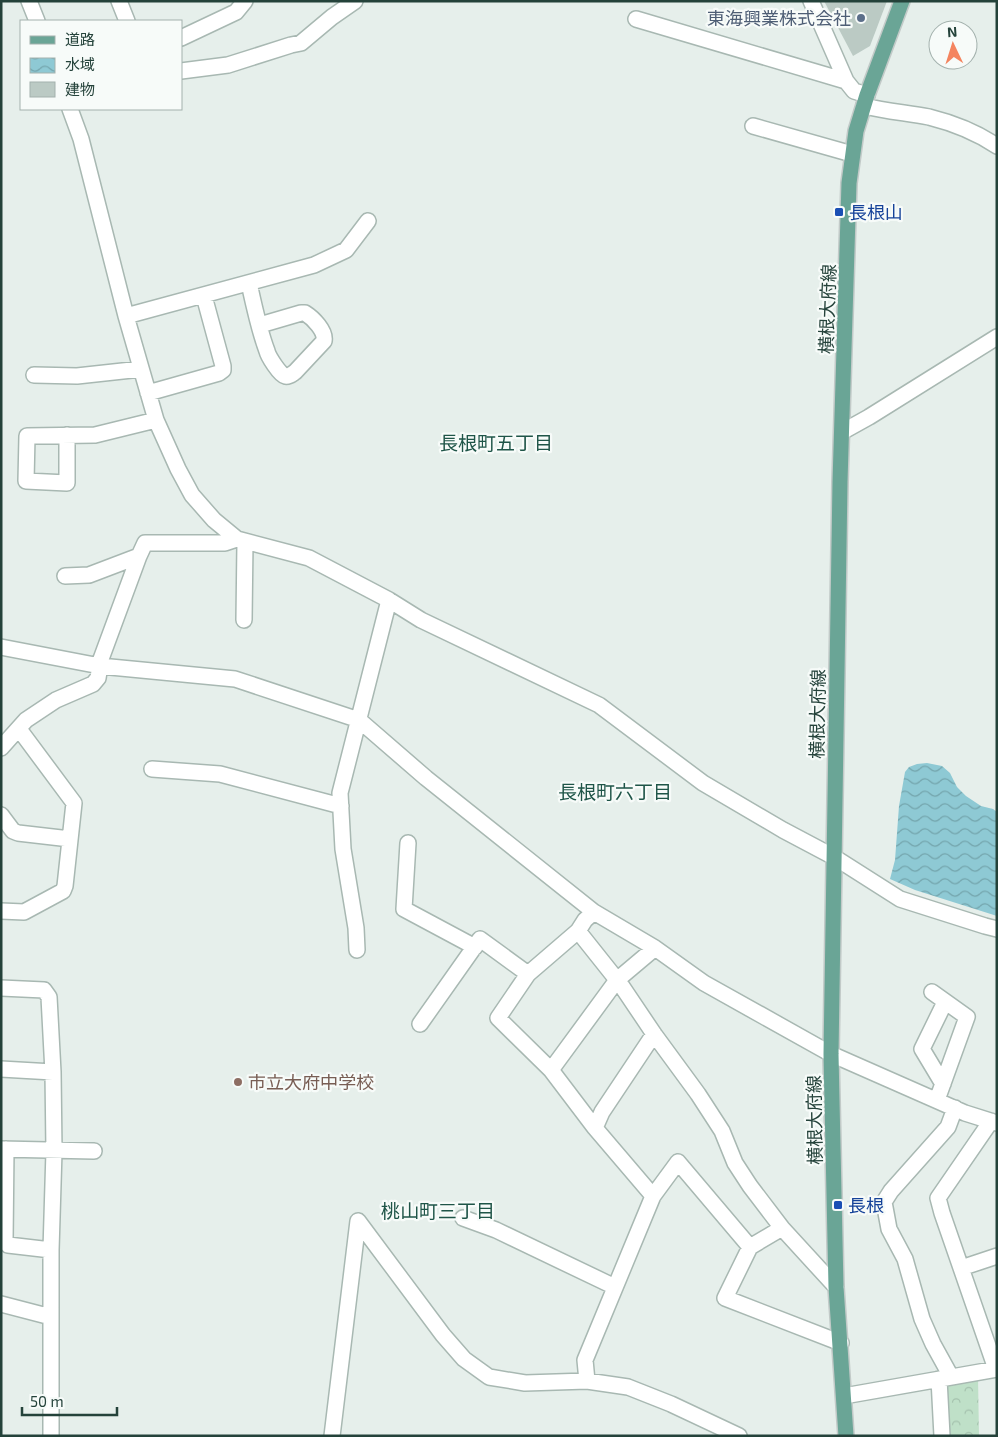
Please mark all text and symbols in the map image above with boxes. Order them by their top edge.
place label: 東海興業株式会社 [707,7,851,29]
marker: 東海興業株式会社 [855,12,867,24]
legend [20,20,182,110]
north arrow [928,20,978,70]
text: N [946,23,958,40]
text: 道路 [65,30,95,48]
text: 水域 [65,55,95,73]
text: 建物 [65,80,95,98]
place label: 長根山 [849,201,903,223]
marker: 長根山 [833,206,845,218]
street label: 横根大府線 [814,264,840,354]
district label: 長根町五丁目 [439,431,553,454]
street label: 横根大府線 [805,669,829,759]
district label: 長根町六丁目 [558,780,672,803]
place label: 市立大府中学校 [248,1071,374,1093]
street label: 横根大府線 [802,1075,826,1165]
marker: 市立大府中学校 [232,1076,244,1088]
place label: 長根 [848,1194,884,1216]
district label: 桃山町三丁目 [381,1199,495,1222]
marker: 長根 [832,1199,844,1211]
scale bar [22,1384,118,1416]
text: 50 m [30,1392,64,1410]

